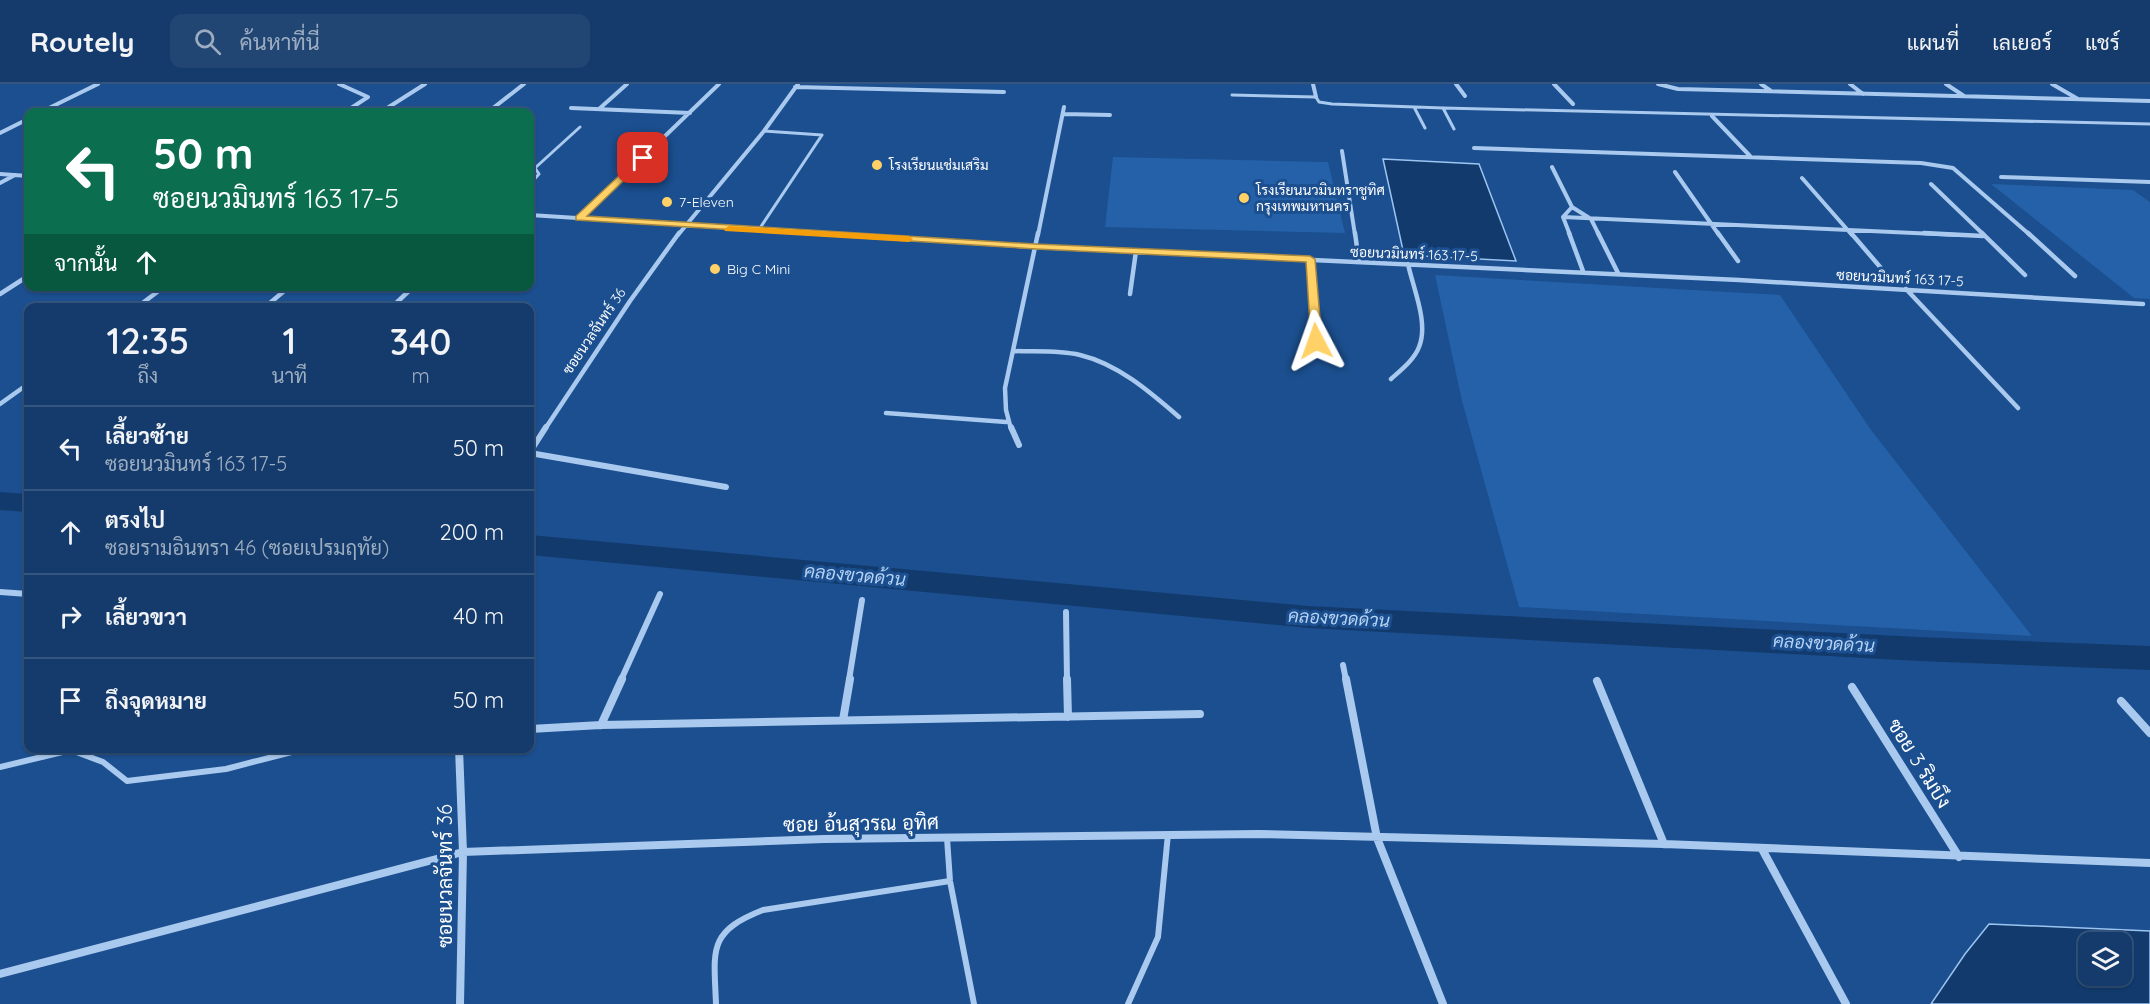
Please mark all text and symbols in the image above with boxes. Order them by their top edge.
search box [170,14,590,68]
text: Routely [30,24,134,59]
icon: search [191,25,224,58]
text: ค้นหาที่นี่ [239,28,320,56]
text: แผนที่ [1907,29,1959,55]
text: เลเยอร์ [1992,29,2052,55]
text: แชร์ [2085,29,2120,55]
text: 50 m [153,127,253,180]
icon: left [54,132,132,210]
pin [617,132,668,183]
icon: arrive [626,141,659,174]
place label: โรงเรียนแช่มเสริม [888,156,989,174]
marker: โรงเรียนแช่มเสริม [870,158,884,172]
text: ซอยนวมินทร์ 163 17-5 [153,181,399,215]
place label: โรงเรียนนวมินทราชูทิศ กรุงเทพมหานคร [1255,181,1385,216]
marker: โรงเรียนนวมินทราชูทิศ กรุงเทพมหานคร [1237,191,1251,205]
place label: 7-Eleven [679,193,734,211]
marker: 7-Eleven [660,195,674,209]
street label: ซอยนวมินทร์ 163 17-5 [1350,243,1478,265]
icon: ahead [130,246,163,279]
text: จากนั้น [54,249,118,277]
place label: Big C Mini [727,260,790,278]
marker: Big C Mini [708,262,722,276]
street label: ซอยนวมินทร์ 163 17-5 [1836,266,1964,290]
street label: ซอยนวลจันทร์ 36 [558,284,630,378]
position arrow [1284,309,1348,373]
text: 12:35 [107,318,189,363]
text: 1 [283,318,296,363]
text: 340 [390,319,451,364]
text: ถึง [137,363,158,388]
text: นาที [272,363,307,388]
text: m [411,363,430,388]
text: เลี้ยวซ้าย [105,422,189,450]
icon: left [54,432,87,465]
text: 50 m [453,434,504,462]
text: ซอยนวมินทร์ 163 17-5 [105,451,287,476]
text: ตรงไป [105,506,165,534]
icon: ahead [54,516,87,549]
text: 200 m [440,518,504,546]
text: ซอยรามอินทรา 46 (ซอยเปรมฤทัย) [105,535,389,560]
water label: คลองขวดด้วน [803,559,907,591]
icon: right [54,600,87,633]
text: 40 m [453,602,504,630]
text: เลี้ยวขวา [105,603,187,631]
water label: คลองขวดด้วน [1287,604,1391,632]
water label: คลองขวดด้วน [1772,629,1876,657]
icon: arrive [54,684,87,717]
text: 50 m [453,686,504,714]
text: ถึงจุดหมาย [105,687,207,715]
street label: ซอย 3 ริมบึง [1883,714,1957,812]
street label: ซอยนวลจันทร์ 36 [431,804,457,948]
street label: ซอย อ้นสุวรณ อุทิศ [783,809,939,839]
map controls [2078,932,2132,986]
button: layers [2078,932,2132,986]

